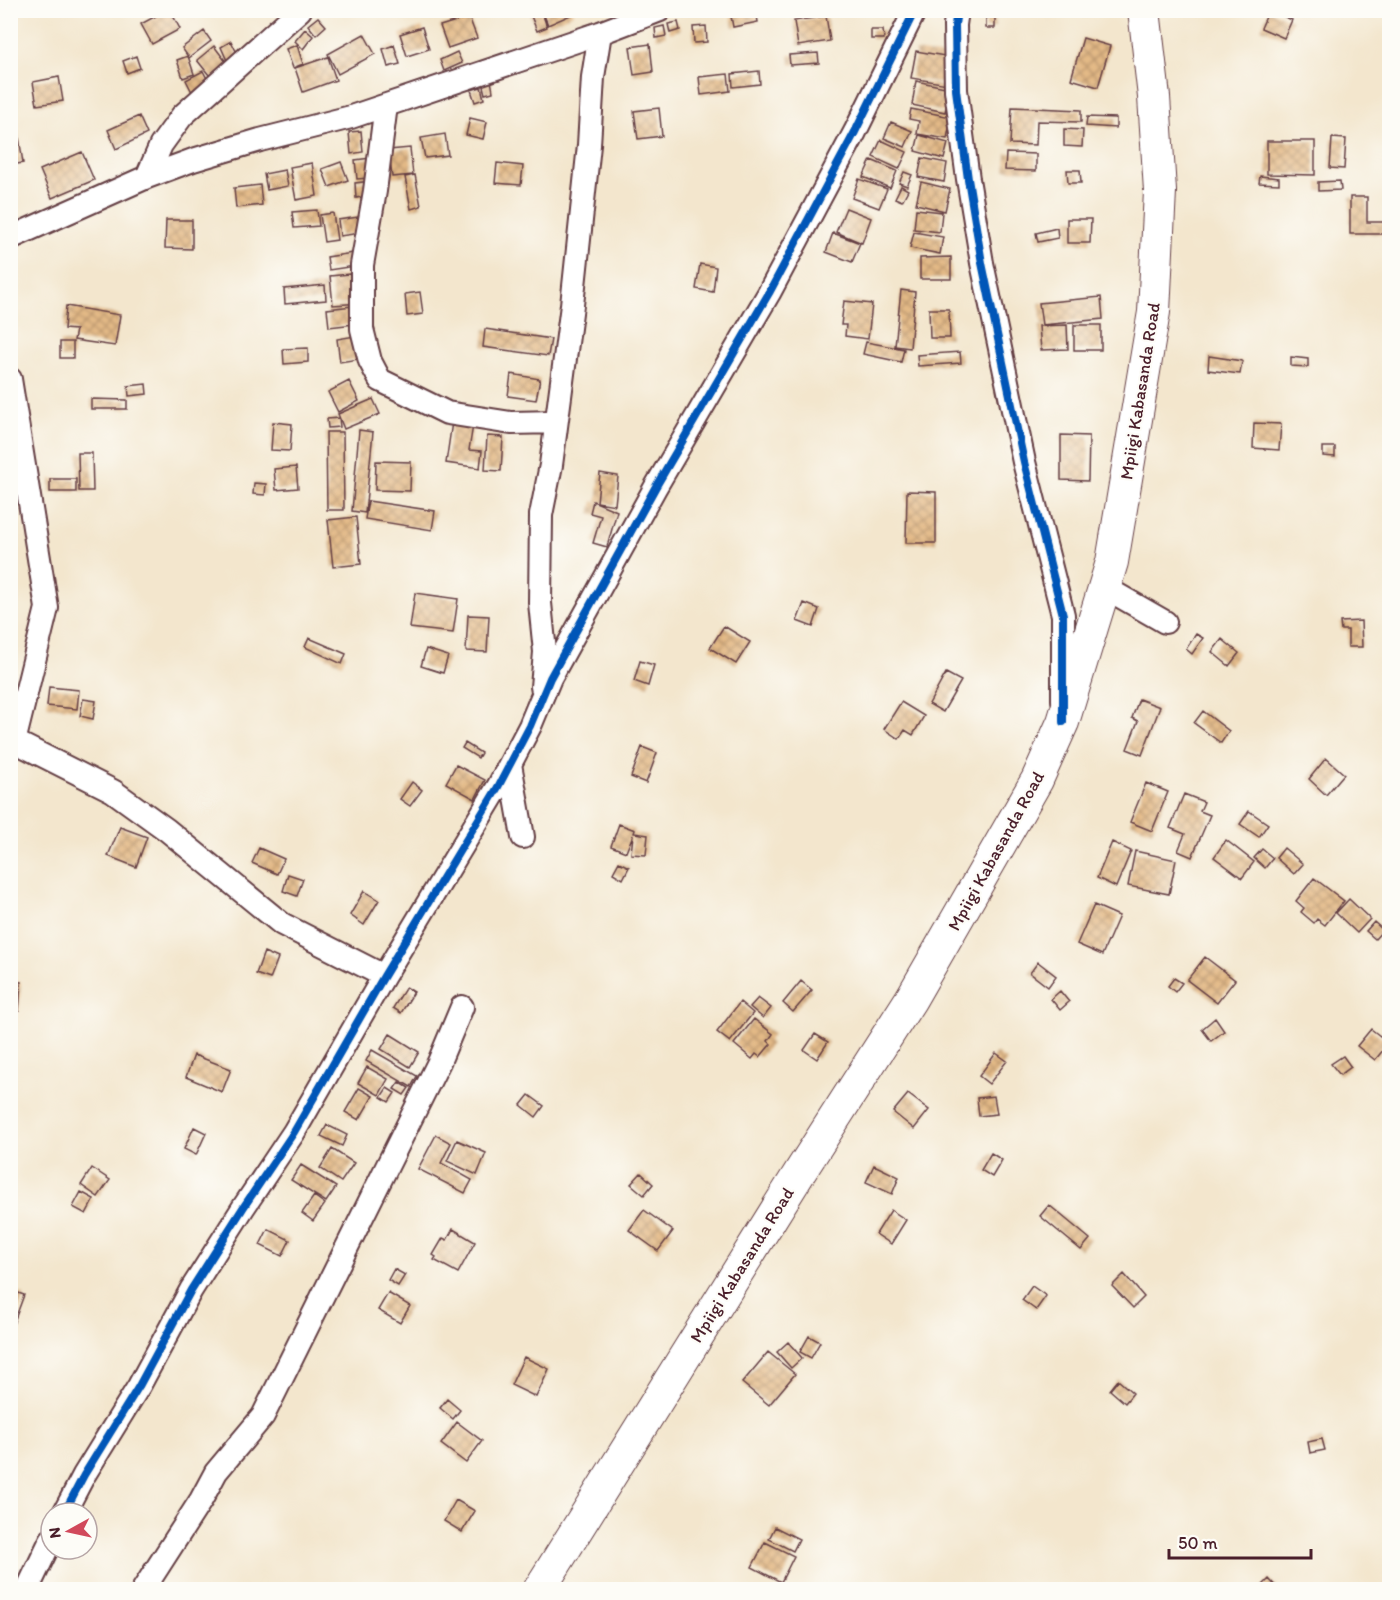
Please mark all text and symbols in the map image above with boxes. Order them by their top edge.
street label: Mpiigi Kabasanda Road [1115,301,1165,481]
street label: Mpiigi Kabasanda Road [943,767,1049,935]
street label: Mpiigi Kabasanda Road [685,1183,799,1347]
north arrow [39,1501,99,1561]
scale bar [1169,1522,1312,1560]
text: N [44,1526,65,1540]
text: 50 m [1178,1532,1218,1554]

